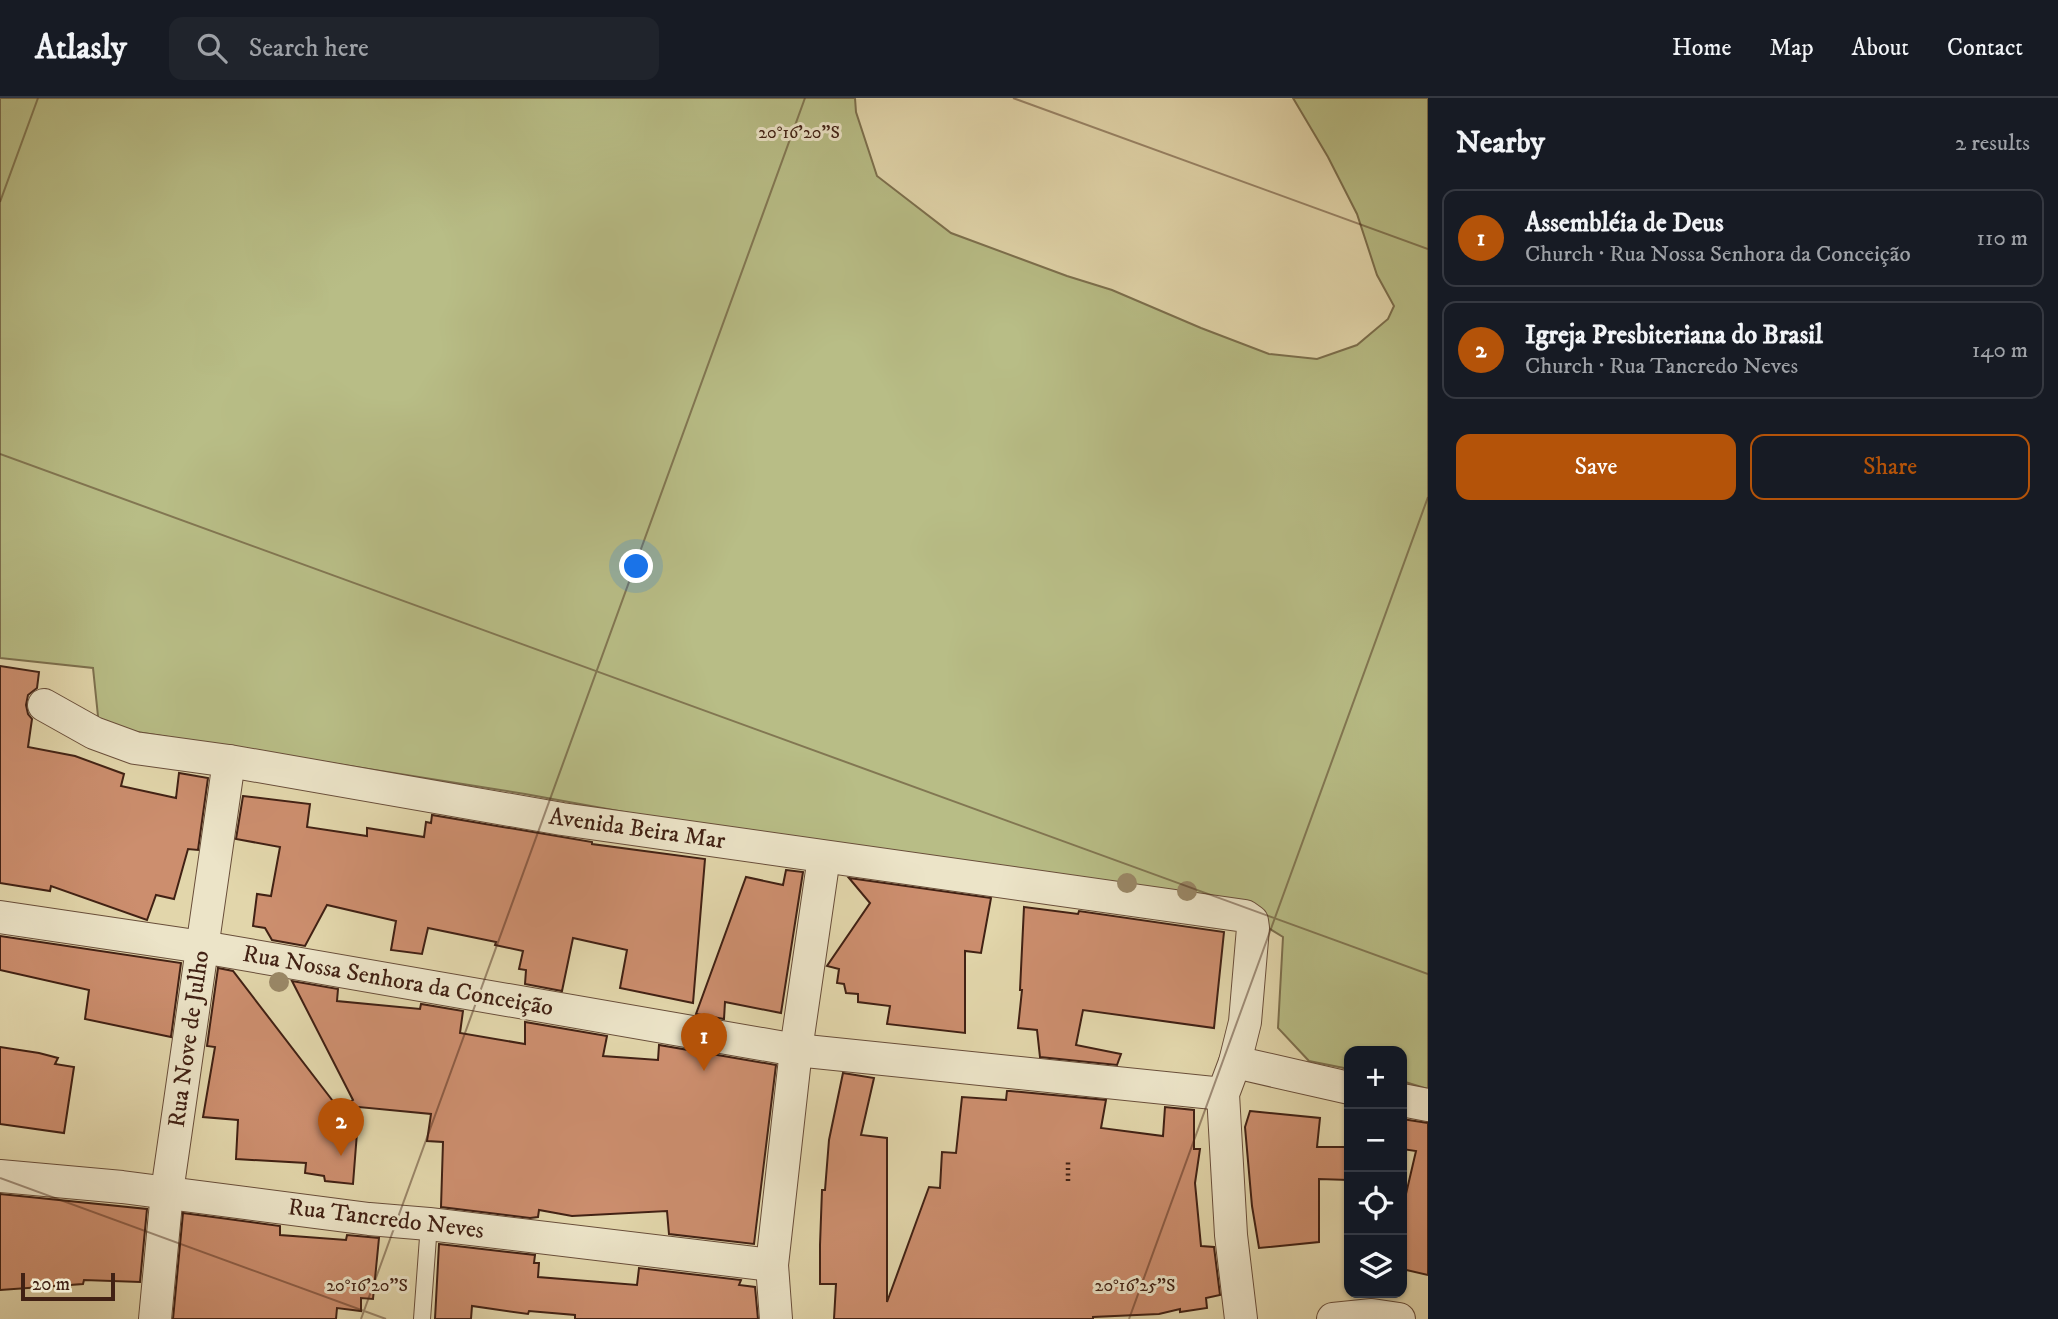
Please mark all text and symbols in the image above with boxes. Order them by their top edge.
search box [169,17,659,80]
text: Atlasly [35,28,127,69]
icon: search [193,29,231,67]
text: Search here [249,32,369,65]
text: Home [1672,33,1731,63]
text: Map [1769,33,1814,63]
text: About [1852,33,1909,63]
text: Contact [1947,33,2023,63]
text: 20°16'20"S [758,122,840,144]
text: Nearby [1456,125,1545,162]
text: 2 results [1955,129,2030,158]
text: Assembléia de Deus [1525,207,1724,240]
text: 1 [1477,224,1485,253]
text: 110 m [1977,224,2028,253]
text: Church · Rua Nossa Senhora da Conceição [1525,240,1911,269]
text: Igreja Presbiteriana do Brasil [1525,319,1823,352]
text: 2 [1475,336,1487,365]
text: 140 m [1972,336,2028,365]
text: Church · Rua Tancredo Neves [1525,352,1798,381]
button: Save [1456,434,1736,500]
button: Share [1750,434,2030,500]
your location [619,549,653,583]
street label: Avenida Beira Mar [547,802,727,856]
street label: Rua Nossa Senhora da Conceição [240,939,556,1023]
street label: Rua Nove de Julho [162,949,216,1129]
pin: 1 [681,1013,727,1071]
map controls [1344,1046,1407,1298]
button: + [1344,1046,1407,1109]
pin: 2 [318,1098,364,1156]
button: − [1344,1109,1407,1172]
button: locate [1344,1172,1407,1235]
street label: Rua Tancredo Neves [286,1192,486,1246]
button: layers [1344,1235,1407,1298]
scale bar [21,1270,116,1302]
text: 20 m [32,1273,70,1296]
text: 20°16'20"S [326,1275,408,1297]
text: 20°16'25"S [1095,1275,1175,1297]

